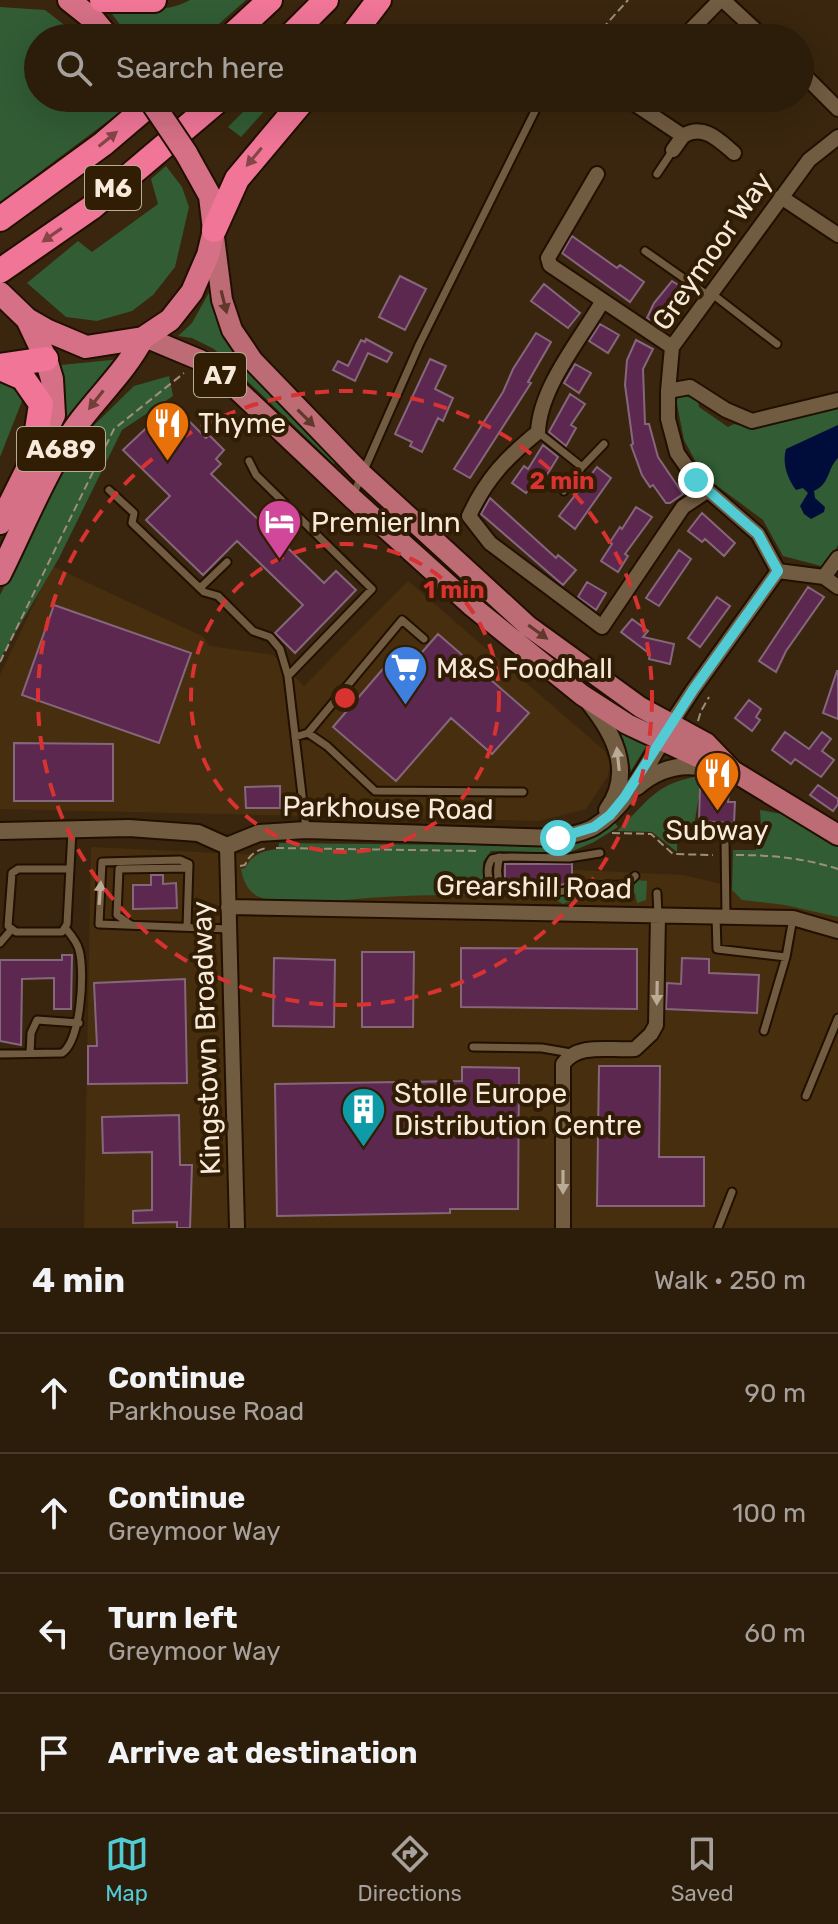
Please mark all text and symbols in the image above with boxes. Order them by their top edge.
search box [24,24,814,112]
icon: search [52,46,96,90]
text: Search here [116,50,284,86]
one-way arrow [97,131,118,148]
one-way arrow [246,147,263,167]
street label: Greymoor Way [645,165,779,337]
road number: M6 [85,166,141,210]
one-way arrow [41,227,62,242]
one-way arrow [219,290,231,315]
road number: A7 [194,353,246,397]
one-way arrow [89,390,105,410]
restaurant icon: Thyme [143,399,191,462]
place label: Thyme [198,407,286,440]
one-way arrow [296,408,315,427]
road number: A689 [17,427,105,471]
route end [678,462,714,498]
text: 2 min [530,467,595,495]
hotel icon: Premier Inn [256,498,304,561]
place label: Premier Inn [311,506,461,539]
text: 1 min [423,576,485,604]
one-way arrow [528,624,548,640]
supermarket icon: M&S Foodhall [381,644,429,707]
place label: M&S Foodhall [436,652,613,685]
centre of rings [331,684,359,712]
one-way arrow [611,747,624,772]
restaurant icon: Subway [693,749,741,812]
street label: Parkhouse Road [282,790,494,826]
place label: Subway [665,814,769,847]
route start [540,820,576,856]
street label: Grearshill Road [436,869,632,905]
one-way arrow [94,880,107,905]
street label: Kingstown Broadway [185,900,227,1176]
one-way arrow [650,981,663,1006]
place label: Stolle Europe Distribution Centre [394,1077,642,1142]
building icon: Stolle Europe Distribution Centre [339,1085,387,1148]
one-way arrow [557,1170,569,1195]
text: 4 min [32,1260,125,1301]
text: Walk · 250 m [654,1265,806,1296]
text: Continue [108,1360,245,1396]
icon: ahead [32,1371,76,1415]
text: 90 m [745,1378,806,1409]
text: Parkhouse Road [108,1396,304,1427]
text: Continue [108,1480,245,1516]
icon: ahead [32,1491,76,1535]
text: 100 m [732,1498,806,1529]
text: Greymoor Way [108,1516,281,1547]
text: Turn left [108,1600,238,1636]
icon: left [32,1611,76,1655]
text: 60 m [744,1618,806,1649]
text: Greymoor Way [108,1636,281,1667]
icon: arrive [32,1731,76,1775]
text: Arrive at destination [108,1735,418,1771]
tab: Map [105,1832,149,1907]
tab: Directions [358,1832,462,1907]
tab: Saved [671,1832,734,1907]

